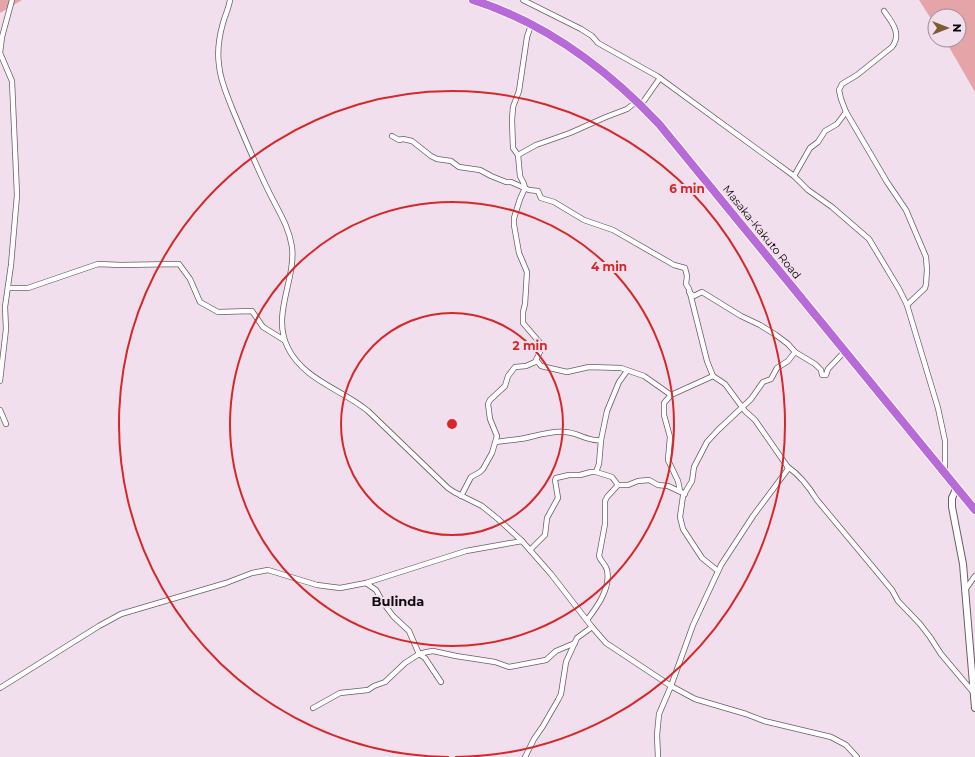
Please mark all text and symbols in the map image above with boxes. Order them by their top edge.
north arrow [927,8,967,48]
text: N [950,24,964,32]
text: 6 min [669,181,705,196]
street label: Masaka-Kakuto Road [720,182,804,282]
text: 4 min [591,259,627,274]
text: 2 min [513,338,547,353]
centre of rings [445,417,459,431]
district label: Bulinda [372,593,424,609]

